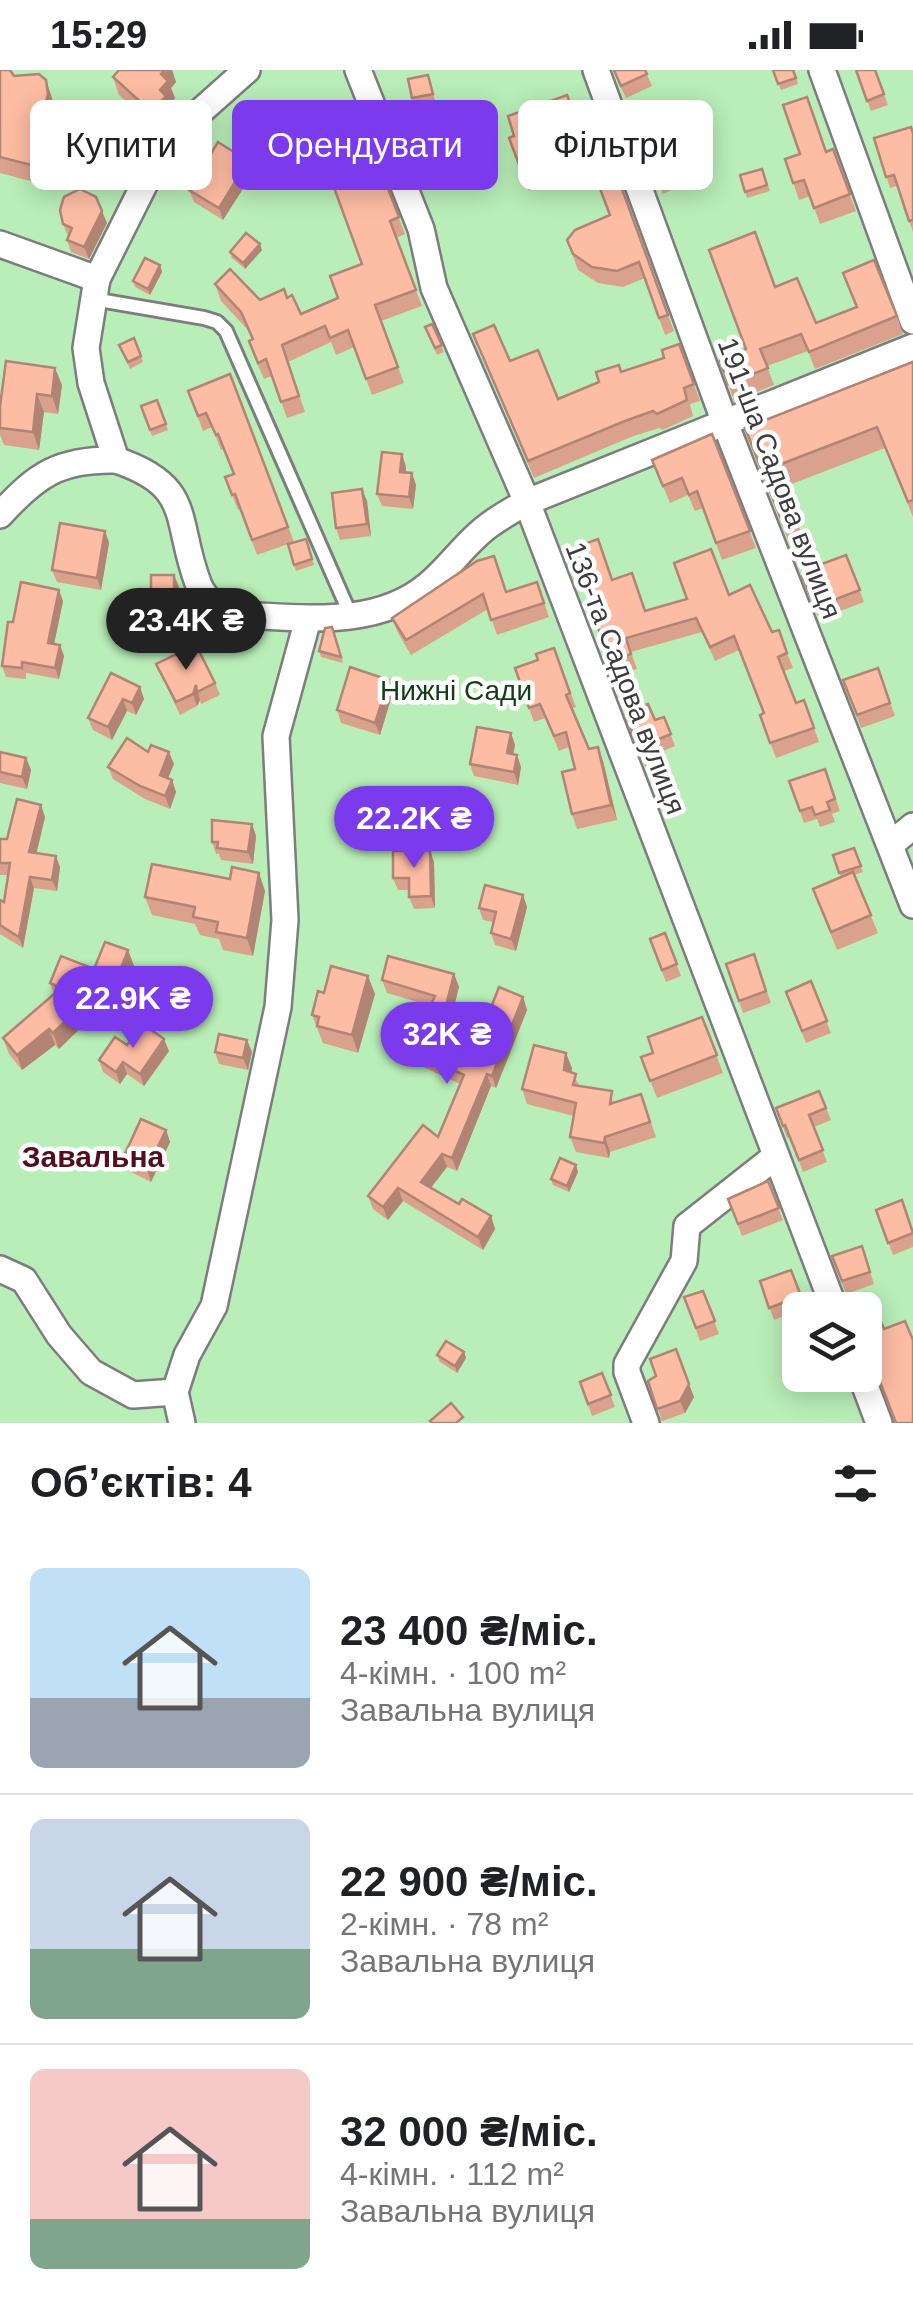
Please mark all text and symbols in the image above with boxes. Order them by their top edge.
text: 15:29 [50,14,147,56]
chip: Купити [30,100,212,190]
chip: Орендувати [232,100,498,190]
chip: Фільтри [518,100,713,190]
street label: 191-ша Садова вулиця [712,333,848,623]
street label: 136-та Садова вулиця [559,538,692,818]
pin: 23.4K ₴ [94,588,278,673]
text: 23.4K ₴ [128,602,244,638]
park label: Нижні Сади [380,675,532,706]
pin: 22.2K ₴ [322,786,506,871]
text: 22.2K ₴ [356,800,472,836]
pin: 22.9K ₴ [41,966,225,1051]
text: 22.9K ₴ [75,980,191,1016]
pin: 32K ₴ [377,1002,517,1087]
text: 32K ₴ [403,1016,491,1052]
district label: Завальна [22,1140,165,1173]
map controls [782,1292,882,1392]
button: layers [782,1292,882,1392]
icon: filters [828,1456,883,1511]
text: Об’єктів: 4 [30,1459,252,1506]
text: 23 400 ₴/міс. [340,1607,598,1654]
icon: home [110,1608,230,1728]
text: 4-кімн. · 100 m² [340,1655,566,1691]
text: Завальна вулиця [340,1692,595,1728]
text: 22 900 ₴/міс. [340,1858,598,1905]
icon: home [110,1859,230,1979]
text: 2-кімн. · 78 m² [340,1906,548,1942]
text: Завальна вулиця [340,1943,595,1979]
text: 32 000 ₴/міс. [340,2108,598,2155]
icon: home [110,2109,230,2229]
text: 4-кімн. · 112 m² [340,2156,564,2192]
text: Завальна вулиця [340,2193,595,2229]

